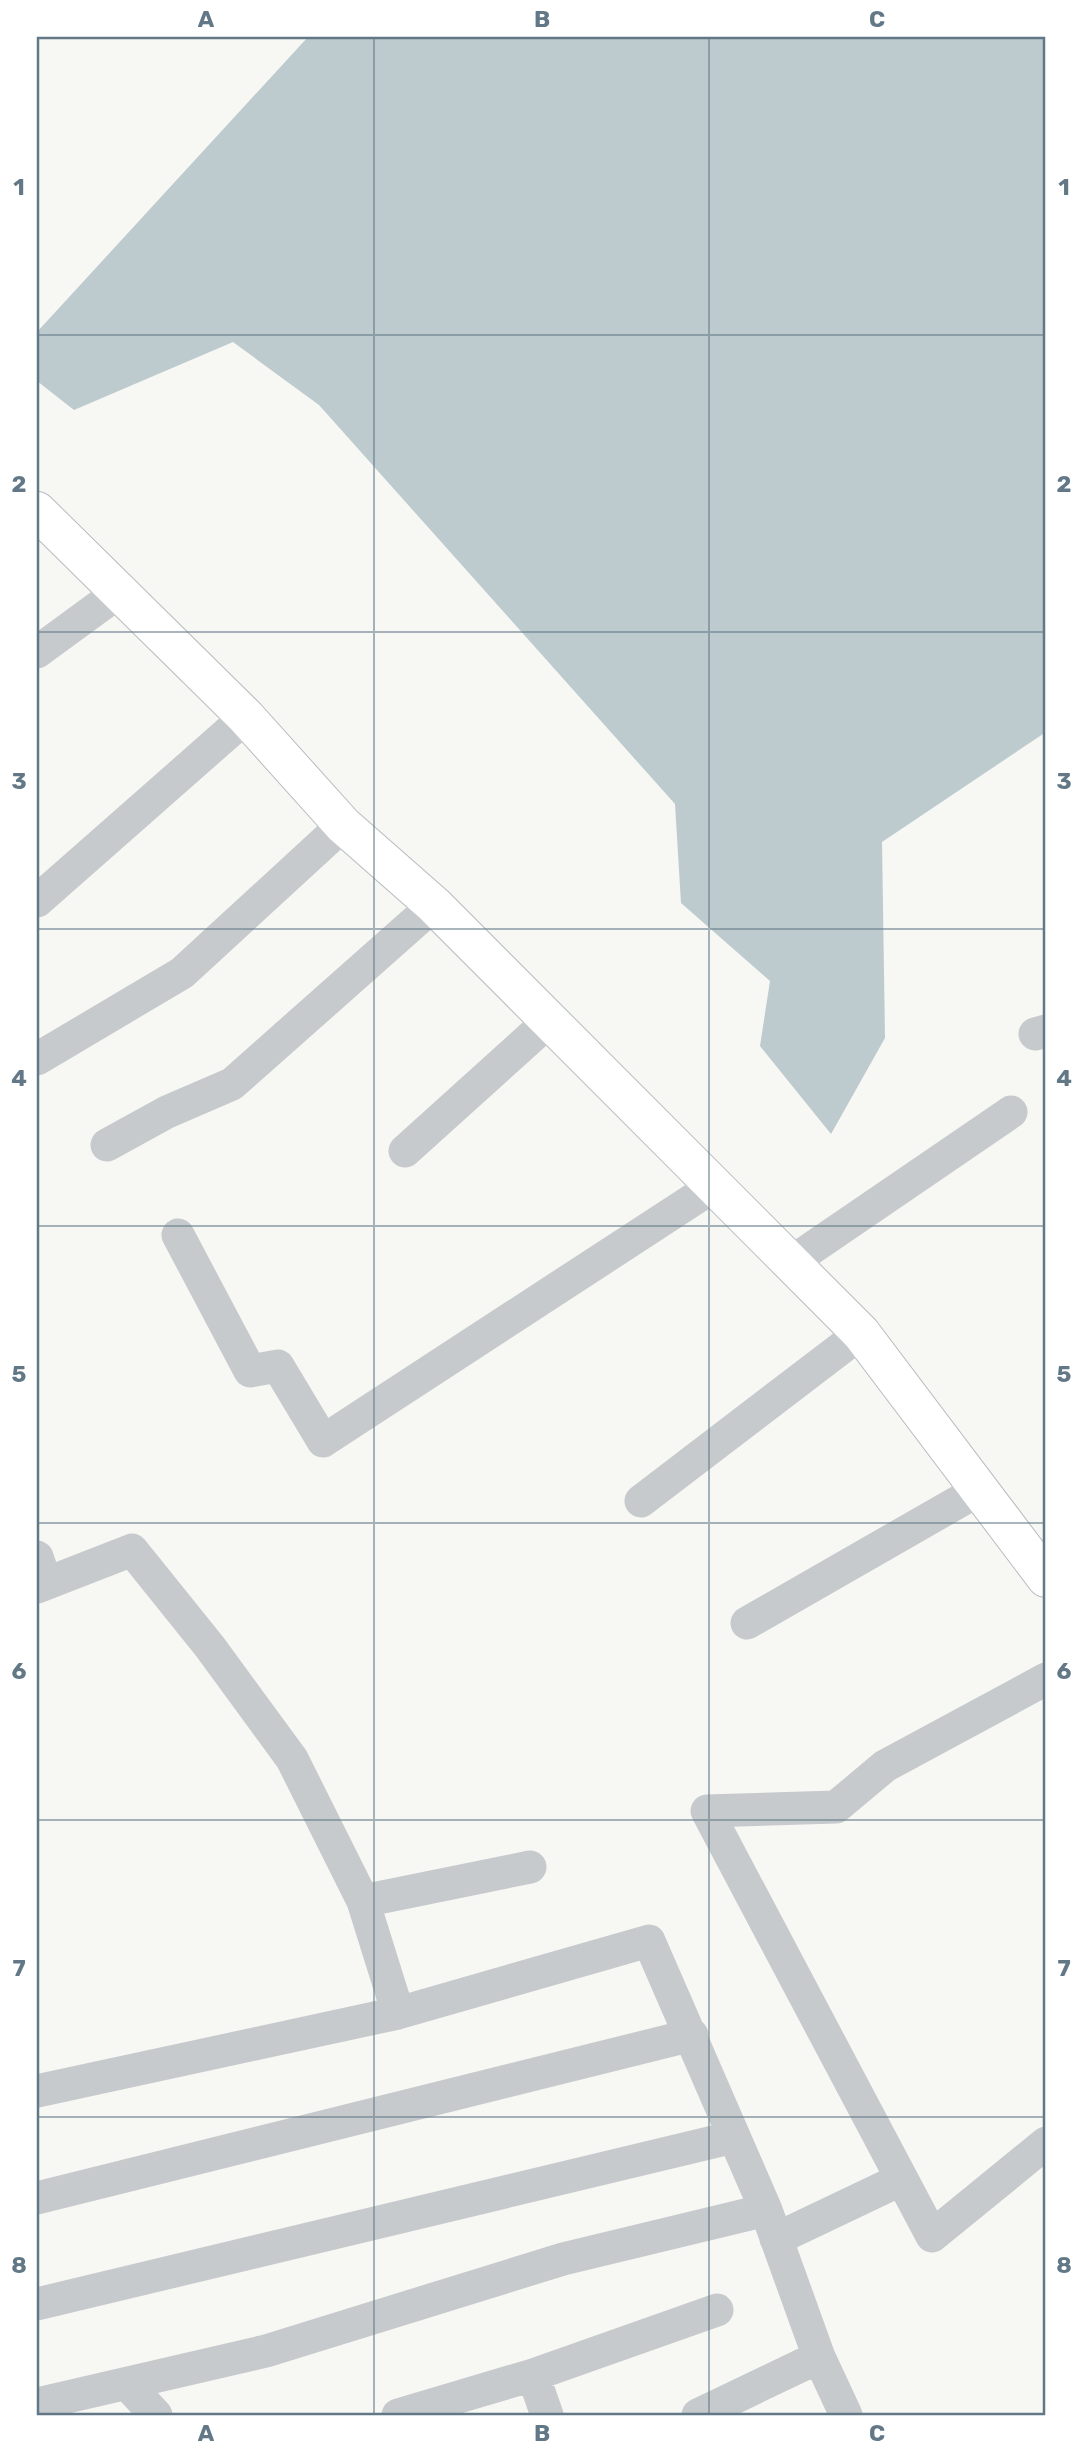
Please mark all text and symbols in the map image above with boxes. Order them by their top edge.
text: A [198,5,215,33]
text: B [534,5,550,33]
text: C [869,5,885,33]
text: 1 [13,173,25,201]
text: 1 [1058,173,1070,201]
text: 2 [12,470,26,498]
text: 2 [1057,470,1071,498]
text: 3 [11,767,27,795]
text: 3 [1056,767,1072,795]
text: 4 [11,1064,27,1092]
text: 4 [1056,1064,1072,1092]
text: 5 [12,1360,27,1388]
text: 5 [1057,1360,1072,1388]
text: 6 [12,1657,27,1685]
text: 6 [1057,1657,1072,1685]
text: 7 [12,1954,26,1982]
text: 7 [1057,1954,1071,1982]
text: 8 [11,2251,27,2279]
text: 8 [1056,2251,1072,2279]
text: A [198,2419,215,2447]
text: B [534,2419,550,2447]
text: C [869,2419,885,2447]

